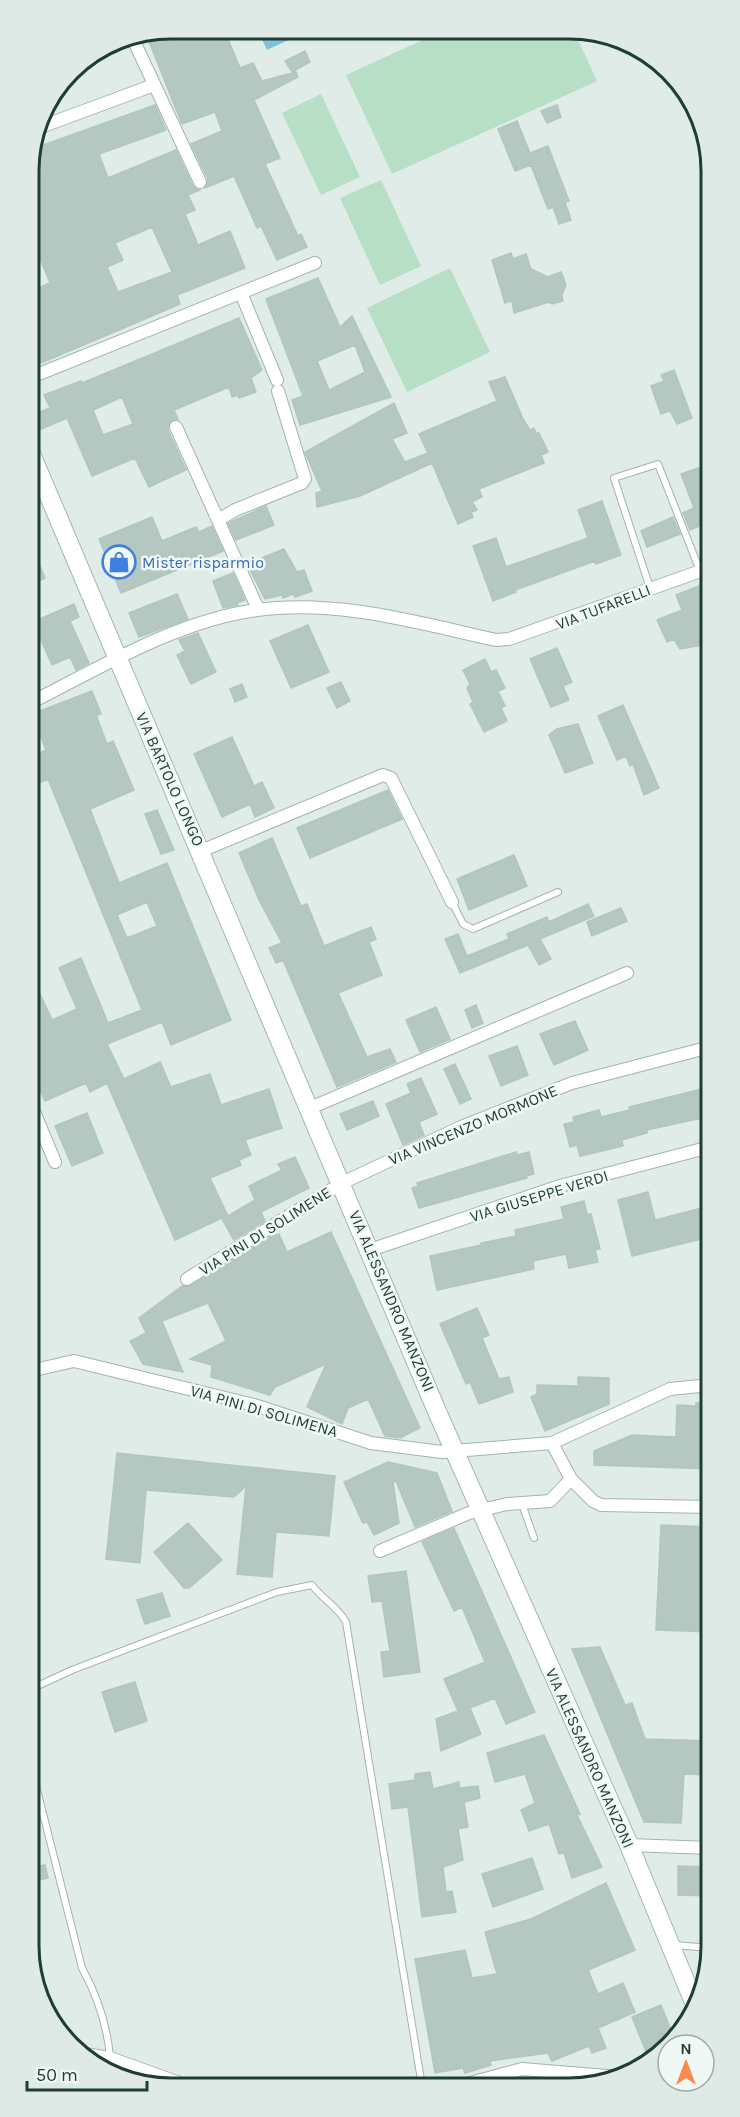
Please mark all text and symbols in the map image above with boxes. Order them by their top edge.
shop icon: Mister risparmio [101,544,137,580]
place label: Mister risparmio [142,553,264,572]
street label: VIA TUFARELLI [553,580,653,634]
street label: VIA BARTOLO LONGO [132,709,208,849]
street label: VIA VINCENZO MORMONE [386,1081,560,1169]
street label: VIA GIUSEPPE VERDI [468,1166,610,1226]
street label: VIA PINI DI SOLIMENE [195,1183,335,1279]
street label: VIA ALESSANDRO MANZONI [345,1208,439,1394]
street label: VIA PINI DI SOLIMENA [188,1381,340,1441]
street label: VIA ALESSANDRO MANZONI [542,1665,638,1851]
north arrow [656,2033,716,2093]
text: N [680,2039,692,2058]
scale bar [27,2054,147,2092]
text: 50 m [36,2064,78,2086]

